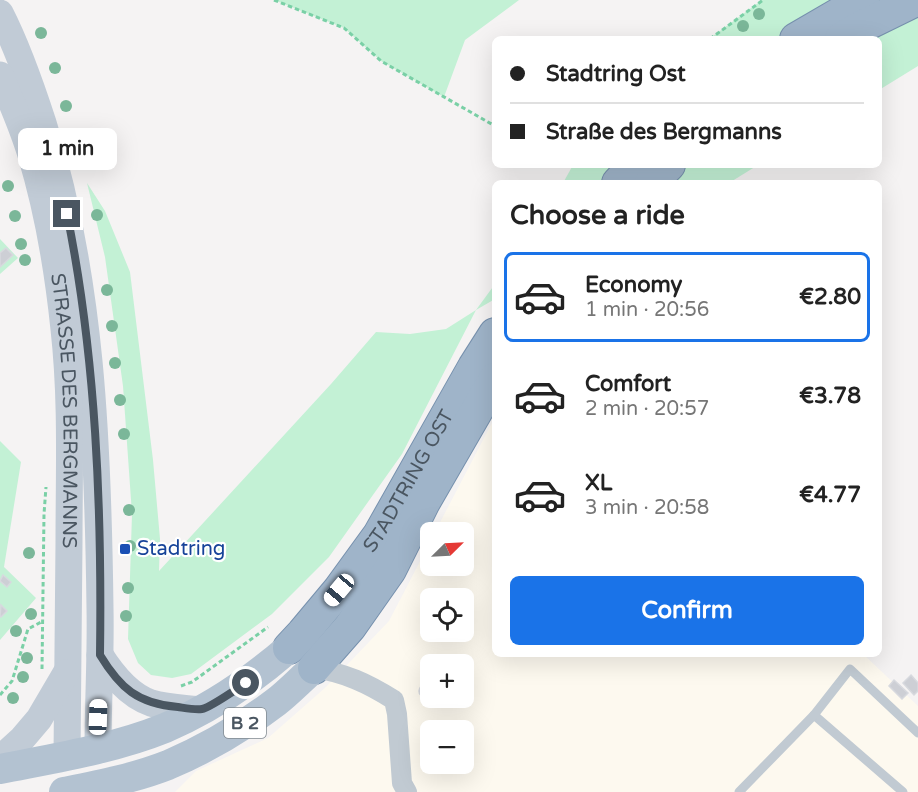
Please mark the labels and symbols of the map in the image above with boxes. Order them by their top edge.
callout: 1 min [17,127,116,169]
route end [53,200,80,227]
street label: STRASSE DES BERGMANNS [45,272,82,549]
street label: STADTRING OST [358,406,459,557]
north arrow [420,522,474,576]
place label: Stadtring [137,537,225,561]
marker: Stadtring [118,542,132,556]
car [321,570,357,610]
route start [232,669,259,696]
car [88,699,108,735]
road number: B 2 [224,708,266,738]

